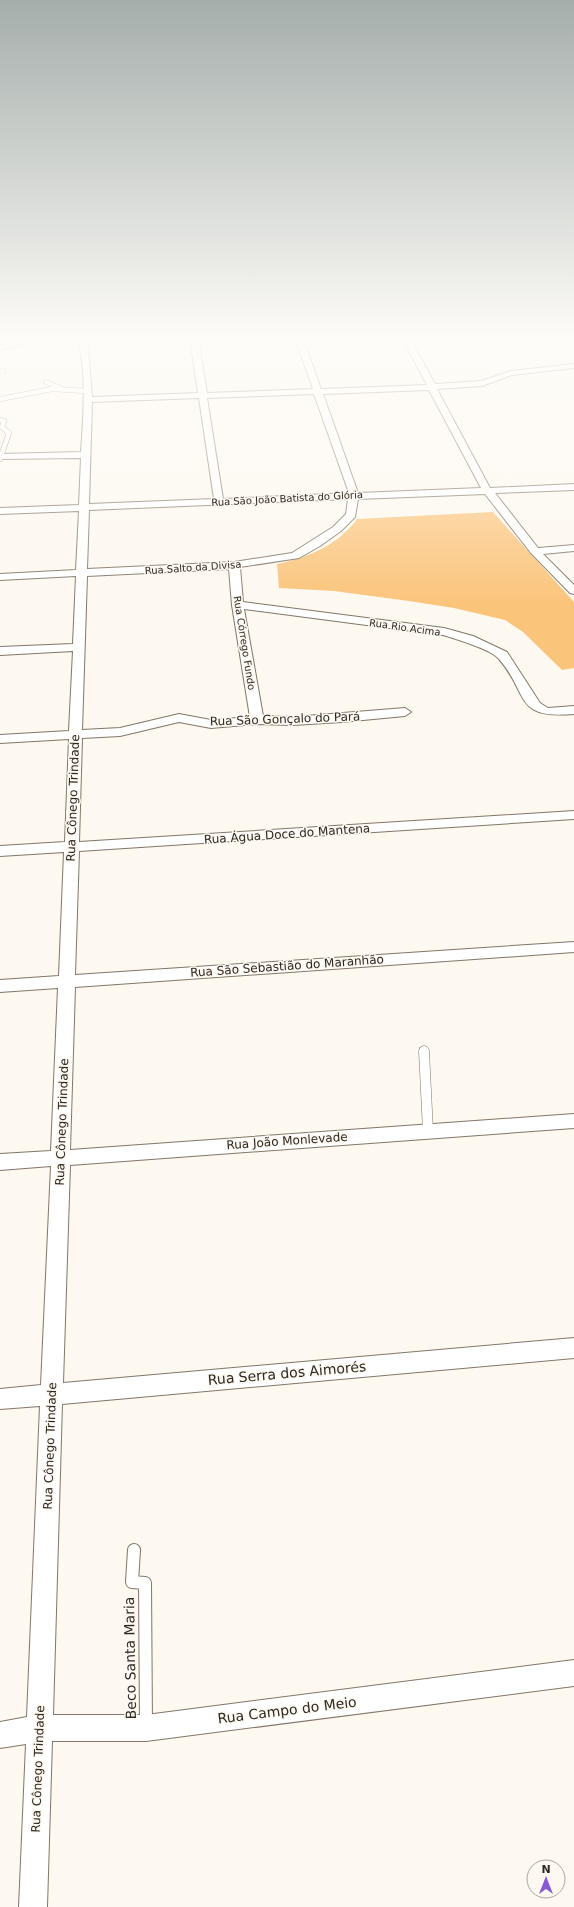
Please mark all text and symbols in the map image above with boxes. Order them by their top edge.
street label: Rua São João Batista do Glória [211,489,363,508]
street label: Rua Salto da Divisa [144,559,242,576]
street label: Rua Córrego Fundo [232,595,257,691]
street label: Rua Rio Acima [369,617,441,638]
street label: Rua São Gonçalo do Pará [210,709,360,729]
street label: Rua Cônego Trindade [64,734,82,862]
street label: Rua Água Doce do Mantena [203,820,371,847]
street label: Rua São Sebastião do Maranhão [190,952,384,980]
street label: Rua Cônego Trindade [53,1058,71,1186]
street label: Rua João Monlevade [226,1130,348,1152]
street label: Rua Serra dos Aimorés [207,1358,367,1388]
street label: Rua Cônego Trindade [41,1382,59,1510]
street label: Beco Santa Maria [121,1597,139,1719]
street label: Rua Campo do Meio [217,1694,357,1726]
street label: Rua Cônego Trindade [29,1705,47,1833]
north arrow [526,1859,566,1899]
text: N [541,1863,551,1876]

